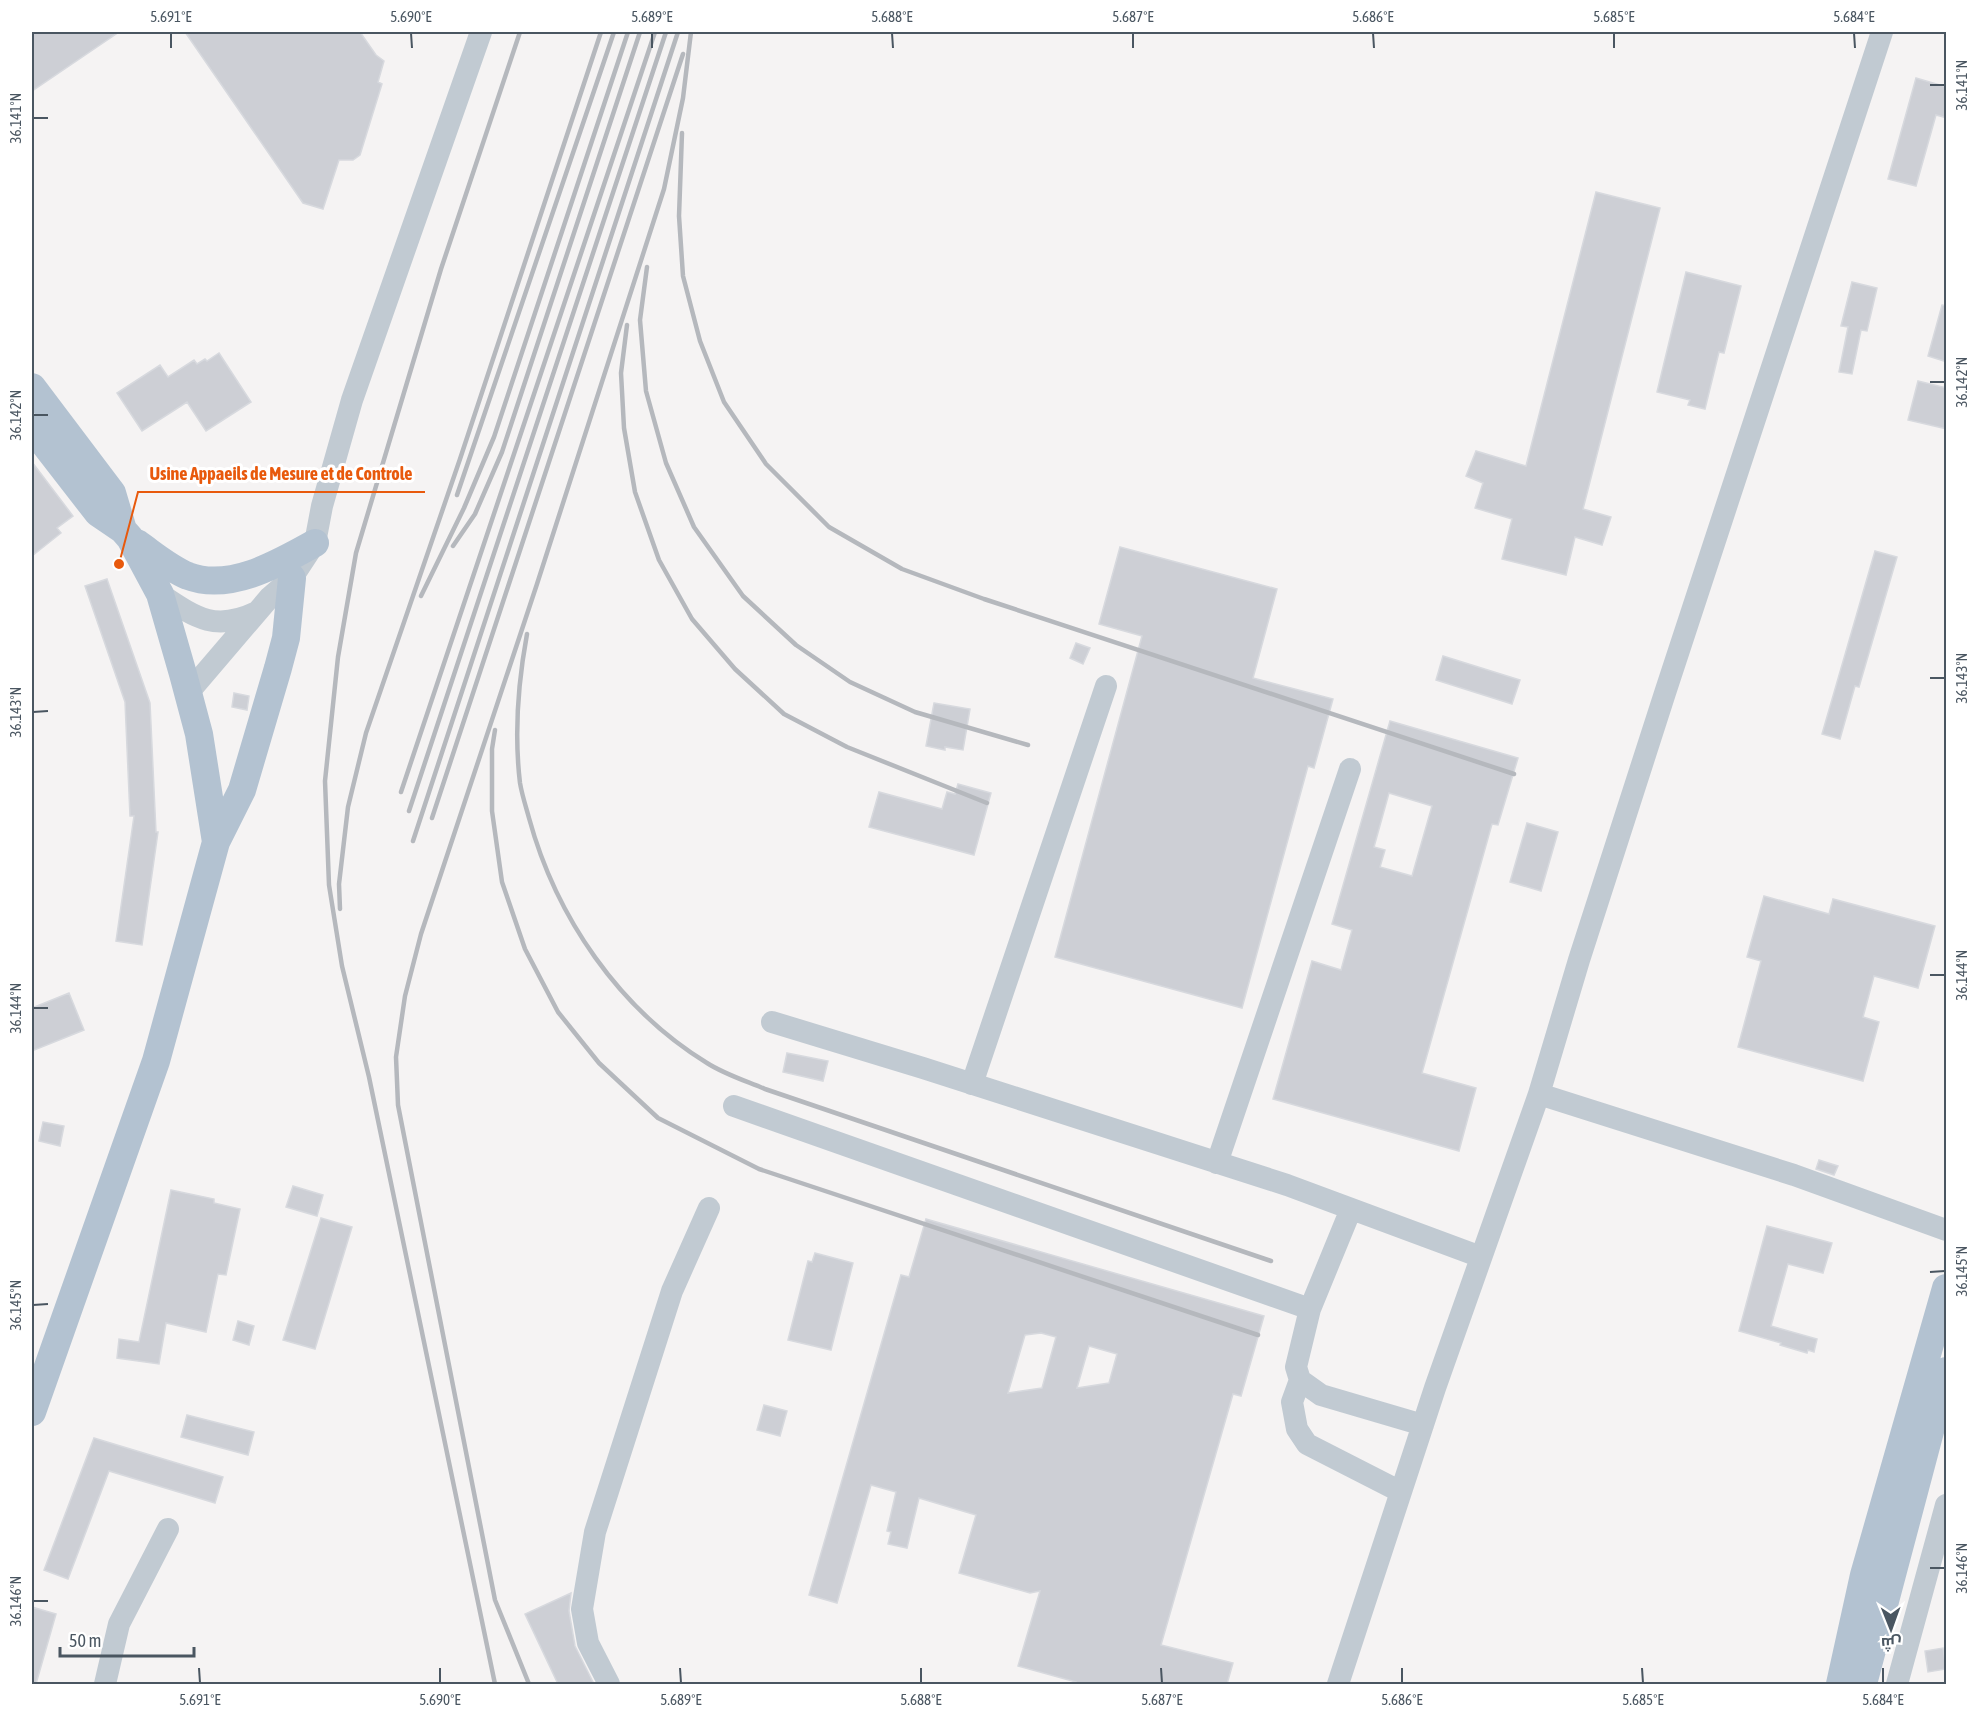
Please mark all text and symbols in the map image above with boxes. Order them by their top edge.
text: 5.691°E [150,8,192,25]
text: 5.690°E [390,8,432,25]
text: 5.689°E [631,8,673,25]
text: 5.688°E [871,8,913,25]
text: 5.687°E [1112,8,1154,25]
text: 5.686°E [1352,8,1394,25]
text: 5.685°E [1593,8,1635,25]
text: 5.684°E [1833,8,1875,25]
text: 36.141°N [1953,60,1970,110]
text: 36.141°N [7,93,24,143]
text: 36.142°N [1953,357,1970,407]
text: 36.142°N [7,390,24,440]
callout: Usine Appaeils de Mesure et de Controle [138,456,425,492]
text: Usine Appaeils de Mesure et de Controle [149,463,413,484]
text: 36.143°N [1953,653,1970,703]
text: 36.143°N [7,687,24,737]
text: 36.144°N [1953,950,1970,1000]
text: 36.144°N [7,983,24,1033]
text: 36.145°N [1953,1246,1970,1296]
text: 36.145°N [7,1280,24,1330]
text: 36.146°N [1953,1543,1970,1593]
text: 36.146°N [7,1576,24,1626]
north arrow [1861,1599,1921,1659]
scale bar [60,1620,194,1658]
text: 50 m [69,1630,101,1651]
text: ش [1881,1634,1902,1653]
text: 5.691°E [179,1691,221,1708]
text: 5.690°E [419,1691,461,1708]
text: 5.689°E [660,1691,702,1708]
text: 5.688°E [900,1691,942,1708]
text: 5.687°E [1141,1691,1183,1708]
text: 5.686°E [1381,1691,1423,1708]
text: 5.685°E [1622,1691,1664,1708]
text: 5.684°E [1862,1691,1904,1708]

